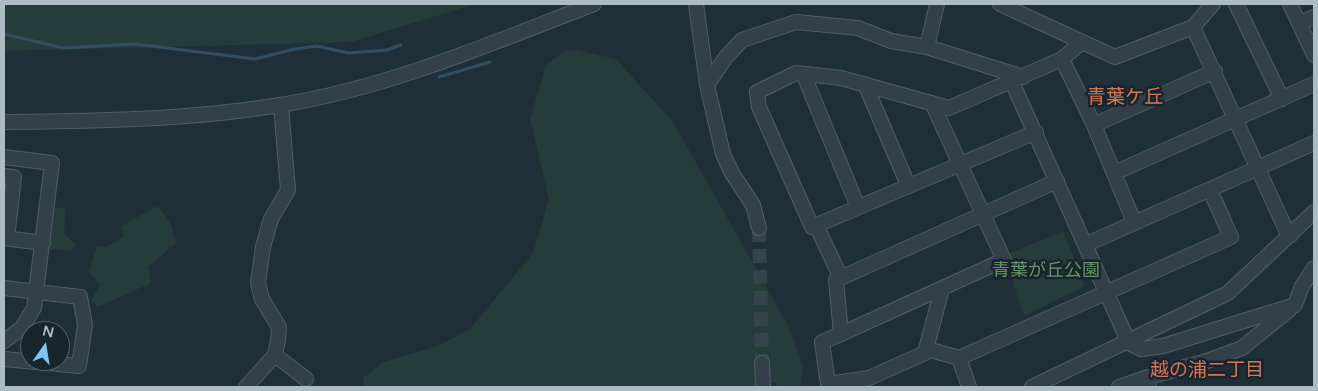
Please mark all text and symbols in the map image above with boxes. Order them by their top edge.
district label: 青葉ケ丘 [1087,87,1163,109]
park label: 青葉が丘公園 [992,260,1100,282]
north arrow [20,321,70,371]
text: N [41,322,56,341]
district label: 越の浦二丁目 [1150,360,1264,382]

